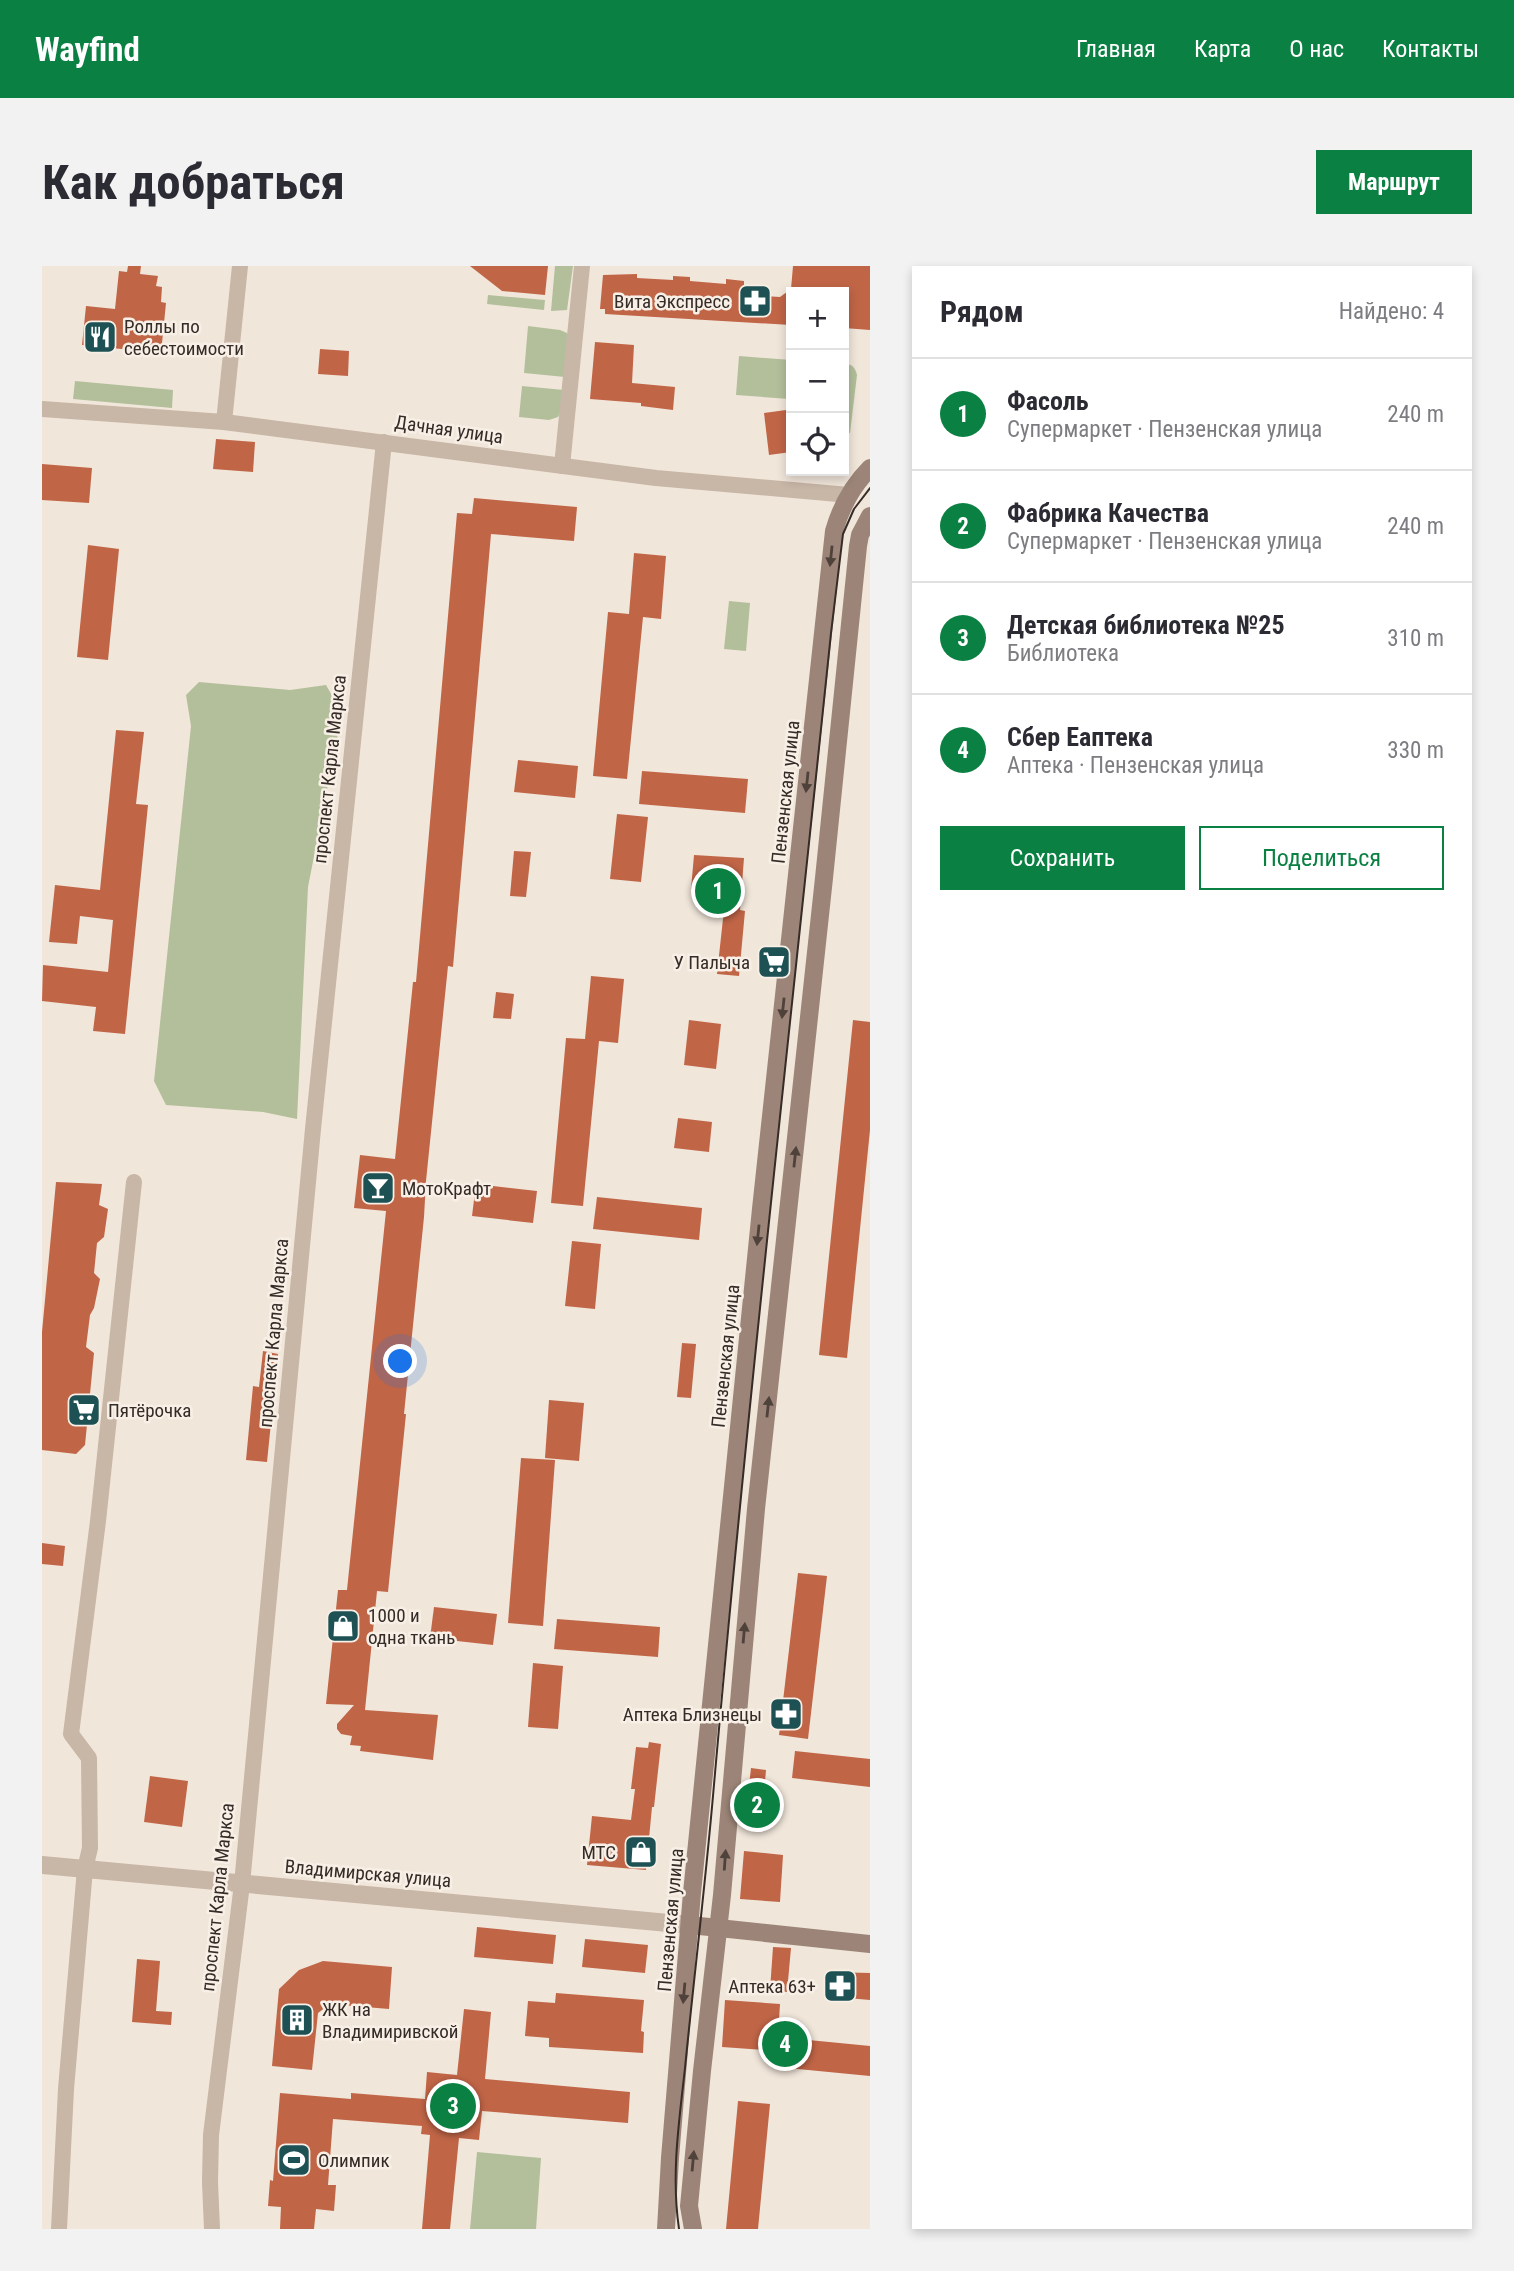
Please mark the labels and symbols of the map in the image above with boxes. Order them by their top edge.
pharmacy icon: Вита Экспресс [736,282,774,320]
place label: Вита Экспресс [614,290,730,313]
place label: Роллы по себестоимости [124,315,244,360]
restaurant icon: Роллы по себестоимости [81,318,119,356]
street label: Дачная улица [393,411,505,448]
one-way arrow [825,545,836,567]
street label: проспект Карла Маркса [308,674,351,864]
street label: Пензенская улица [767,719,804,865]
one-way arrow [802,771,813,793]
pin: 1 [695,865,741,917]
supermarket icon: У Палыча [755,943,793,981]
place label: У Палыча [673,951,750,974]
one-way arrow [777,998,788,1020]
one-way arrow [789,1145,800,1167]
bar icon: МотоКрафт [359,1169,397,1207]
place label: МотоКрафт [402,1177,491,1200]
one-way arrow [753,1224,764,1246]
street label: проспект Карла Маркса [254,1238,293,1428]
street label: Пензенская улица [707,1283,744,1429]
your location [383,1344,417,1378]
supermarket icon: Пятёрочка [65,1391,103,1429]
one-way arrow [762,1396,773,1418]
place label: Пятёрочка [108,1399,191,1422]
place label: 1000 и одна ткань [368,1604,455,1649]
shop icon: 1000 и одна ткань [324,1607,362,1645]
one-way arrow [739,1622,750,1644]
pharmacy icon: Аптека Близнецы [767,1695,805,1733]
place label: Аптека Близнецы [623,1703,762,1726]
pin: 2 [734,1779,780,1831]
street label: проспект Карла Маркса [196,1802,239,1992]
shop icon: МТС [622,1833,660,1871]
place label: МТС [582,1841,616,1864]
street label: Пензенская улица [653,1847,688,1993]
one-way arrow [720,1849,731,1871]
street label: Владимирская улица [284,1855,452,1892]
pharmacy icon: Аптека 63+ [821,1967,859,2005]
place label: Аптека 63+ [728,1975,816,1998]
one-way arrow [678,1982,689,2004]
place label: ЖК на Владимиривской [322,1998,459,2043]
building icon: ЖК на Владимиривской [278,2001,316,2039]
pin: 4 [762,2018,808,2070]
pin: 3 [430,2080,476,2132]
sports icon: Олимпик [275,2141,313,2179]
place label: Олимпик [318,2149,390,2172]
one-way arrow [688,2150,699,2172]

